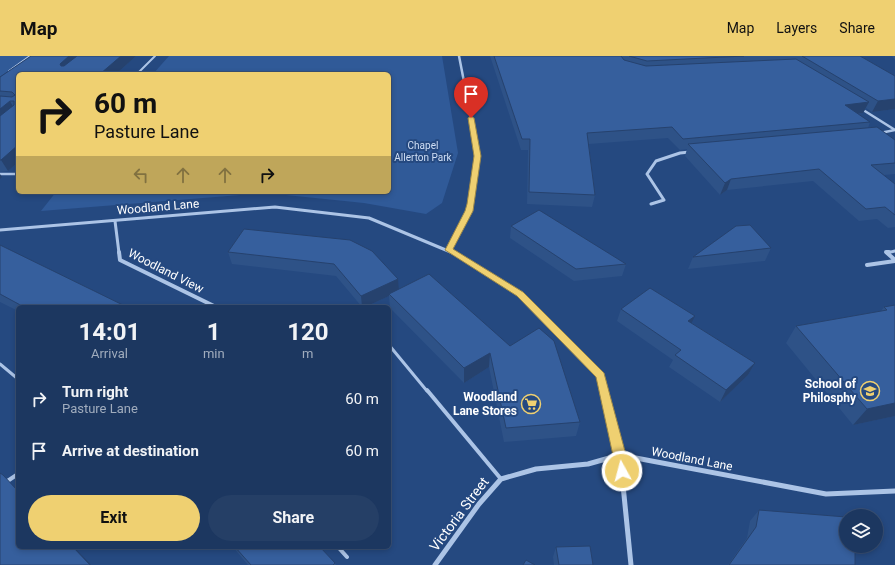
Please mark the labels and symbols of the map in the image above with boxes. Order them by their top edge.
pin [454,77,488,118]
park label: Chapel Allerton Park [394,140,453,163]
street label: Woodland Lane [116,196,200,218]
street label: Woodland View [126,246,206,296]
place label: School of Philosphy [803,377,857,405]
school or university icon: School of Philosphy [859,380,881,402]
place label: Woodland Lane Stores [453,390,517,418]
supermarket icon: Woodland Lane Stores [520,393,542,415]
street label: Woodland Lane [650,444,734,474]
position arrow [601,450,643,492]
street label: Victoria Street [426,474,492,554]

